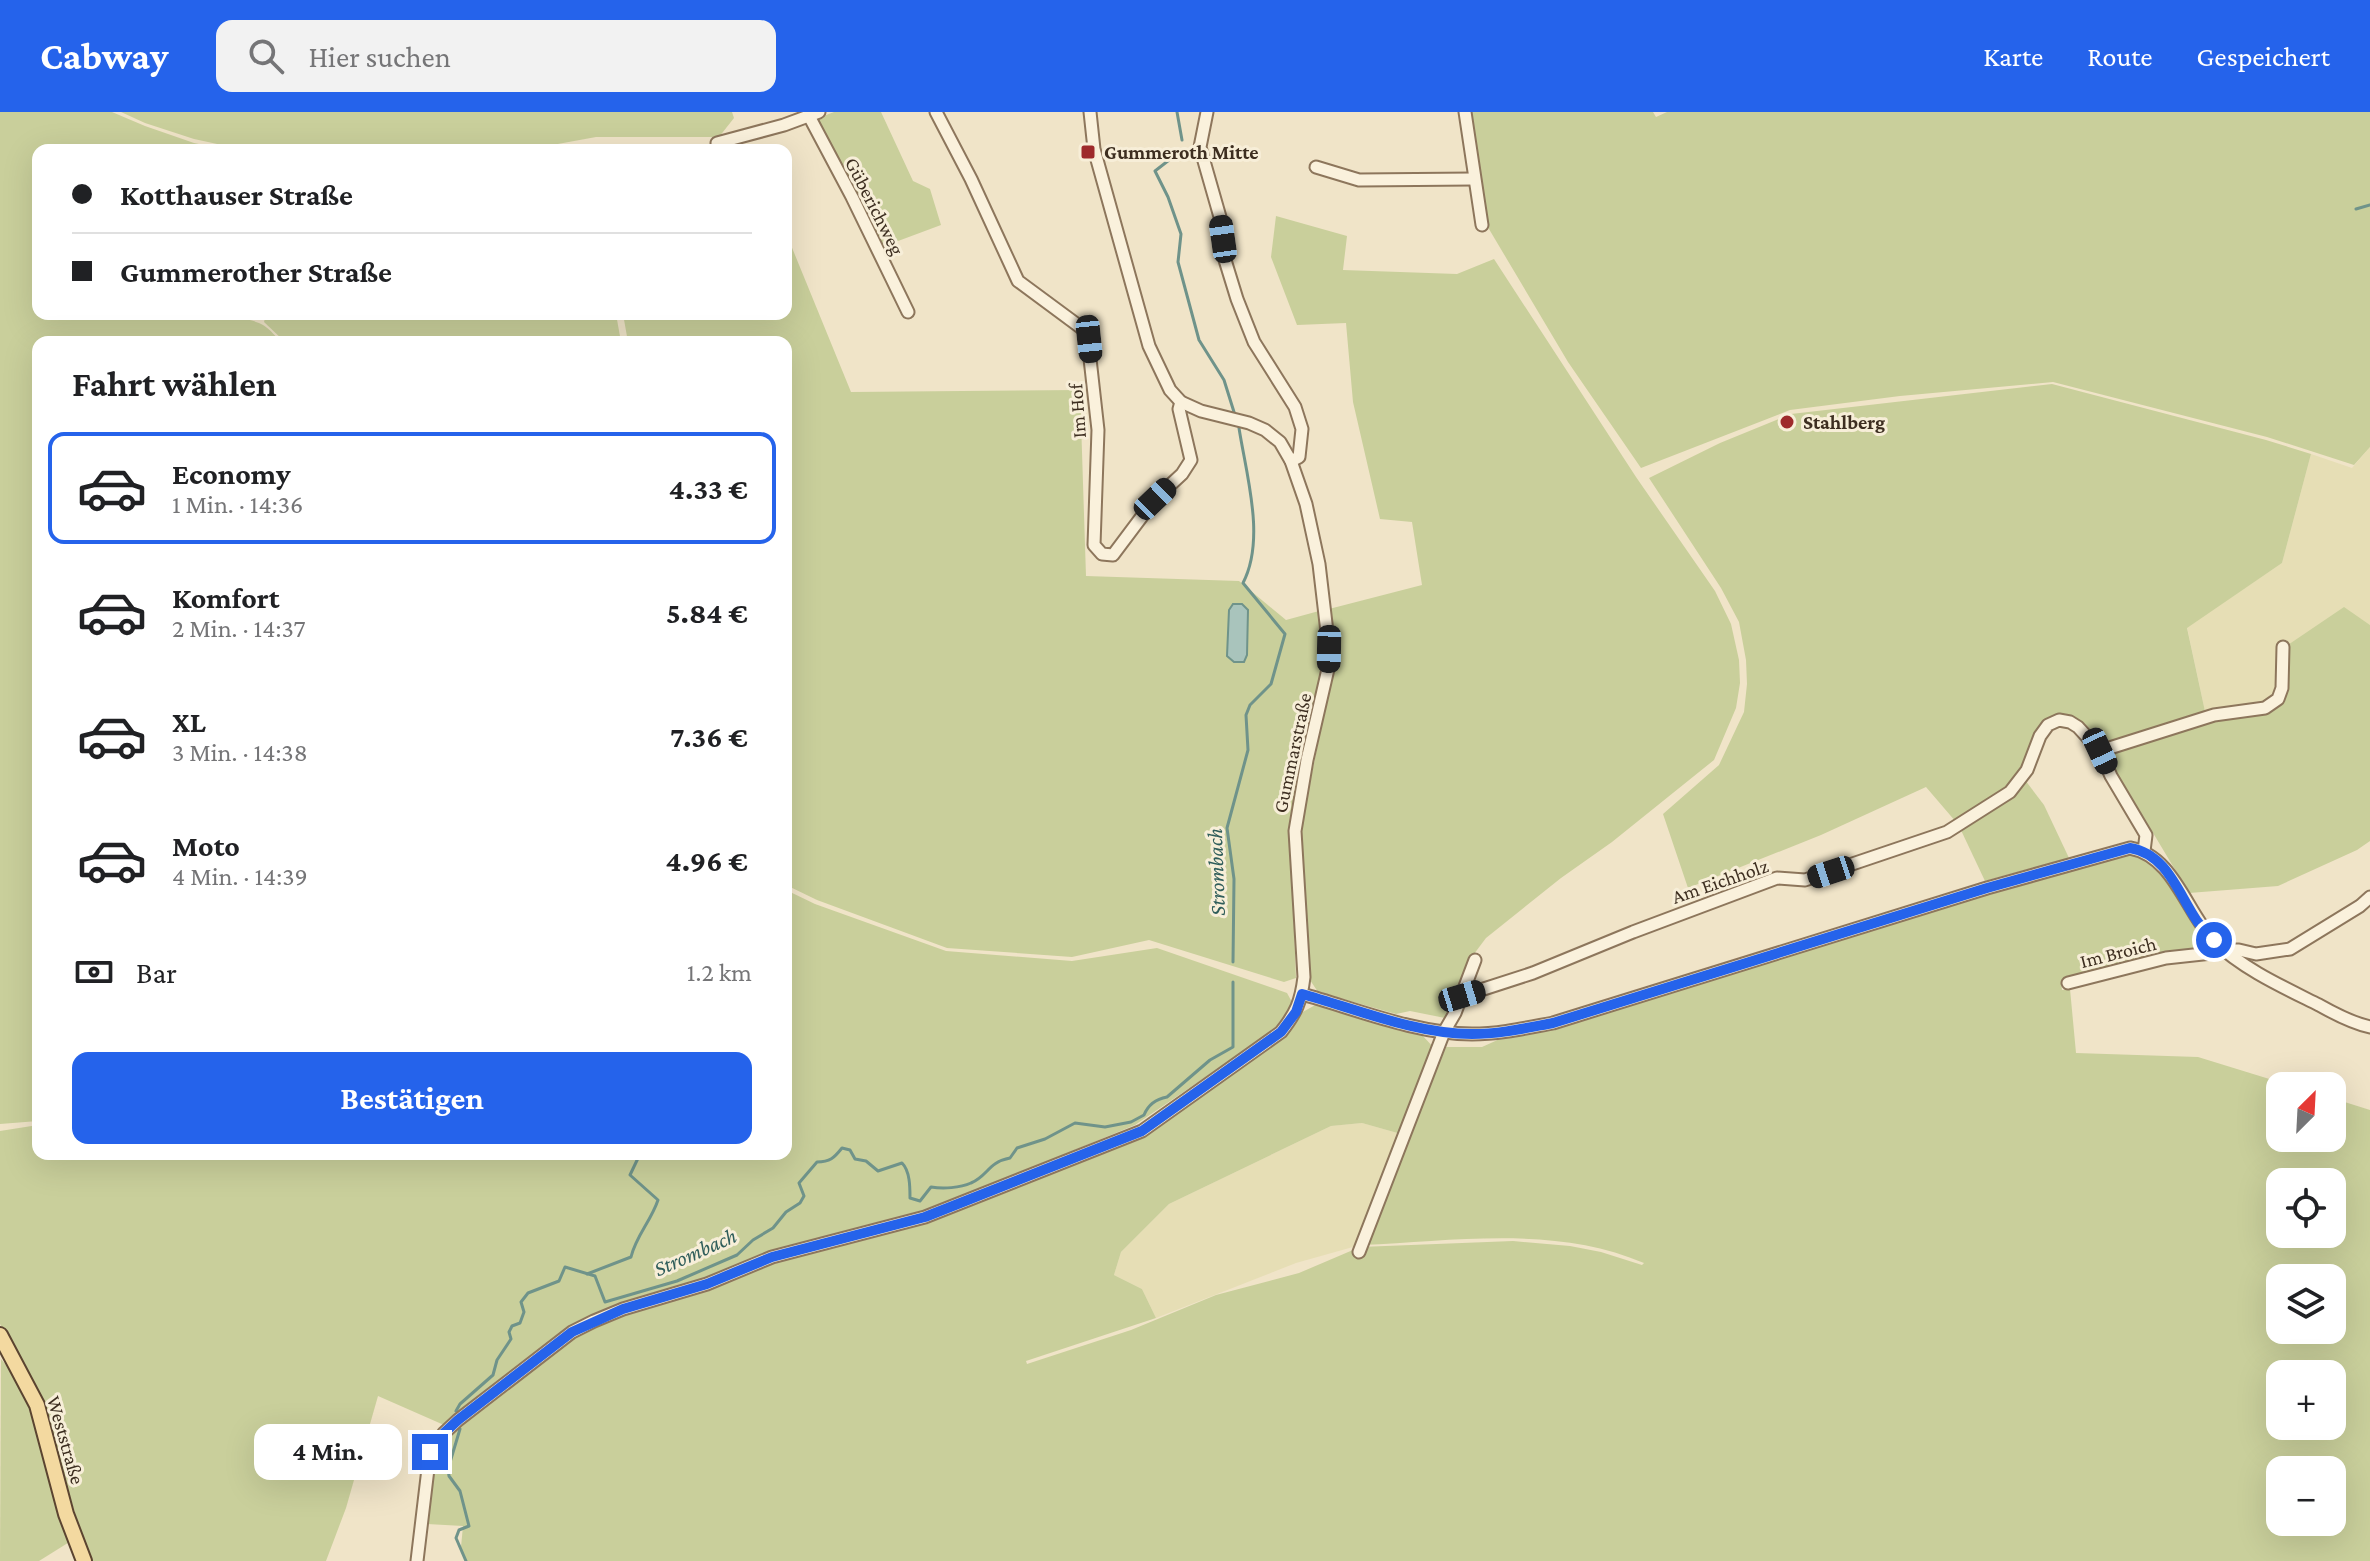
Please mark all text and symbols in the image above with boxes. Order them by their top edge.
search box [216,20,776,92]
icon: search [244,34,288,78]
text: Cabway [40,35,168,77]
text: Hier suchen [308,40,451,73]
text: Karte [1983,41,2043,72]
text: Route [2087,41,2153,72]
text: Gespeichert [2197,41,2330,72]
place label: Gummeroth Mitte [1104,141,1259,163]
marker: Gummeroth Mitte [1079,143,1097,161]
street label: Güberichweg [840,154,909,259]
text: Kotthauser Straße [120,178,353,211]
car [1208,214,1238,264]
text: Gummerother Straße [120,255,392,288]
car [1075,314,1103,364]
text: Fahrt wählen [72,364,277,404]
street label: Im Hof [1064,382,1090,439]
place label: Stahlberg [1803,411,1885,433]
marker: Stahlberg [1778,413,1796,431]
icon: car [76,452,148,524]
text: Economy [172,457,291,490]
text: 4.33 € [669,472,748,505]
car [1129,474,1181,524]
text: 1 Min. · 14:36 [172,490,303,519]
icon: car [76,576,148,648]
text: Komfort [172,581,280,614]
text: 5.84 € [666,596,748,629]
text: 2 Min. · 14:37 [172,614,305,643]
car [1317,625,1341,673]
street label: Gummarstraße [1269,691,1315,815]
icon: car [76,700,148,772]
text: XL [172,705,206,738]
text: 7.36 € [670,720,748,753]
car [2079,724,2121,778]
text: 3 Min. · 14:38 [172,738,308,767]
icon: car [76,824,148,896]
water label: Strombach [1202,828,1230,916]
text: Moto [172,829,240,862]
text: 4.96 € [666,844,748,877]
car [1804,853,1858,891]
street label: Am Eichholz [1669,854,1771,908]
text: 4 Min. · 14:39 [172,862,308,891]
route start [2196,922,2232,958]
street label: Im Broich [2078,932,2159,972]
icon: cash [72,950,116,994]
text: Bar [136,956,177,989]
text: 1.2 km [687,958,752,987]
car [1436,978,1488,1014]
button: Bestätigen [72,1052,752,1144]
north arrow [2266,1072,2346,1152]
map controls [2266,1072,2346,1536]
button: locate [2266,1168,2346,1248]
water label: Strombach [650,1223,740,1281]
button: layers [2266,1264,2346,1344]
button: + [2266,1360,2346,1440]
street label: Weststraße [43,1393,89,1487]
callout: 4 Min. [254,1424,402,1480]
route end [412,1434,448,1470]
text: 4 Min. [292,1437,364,1466]
button: − [2266,1456,2346,1536]

